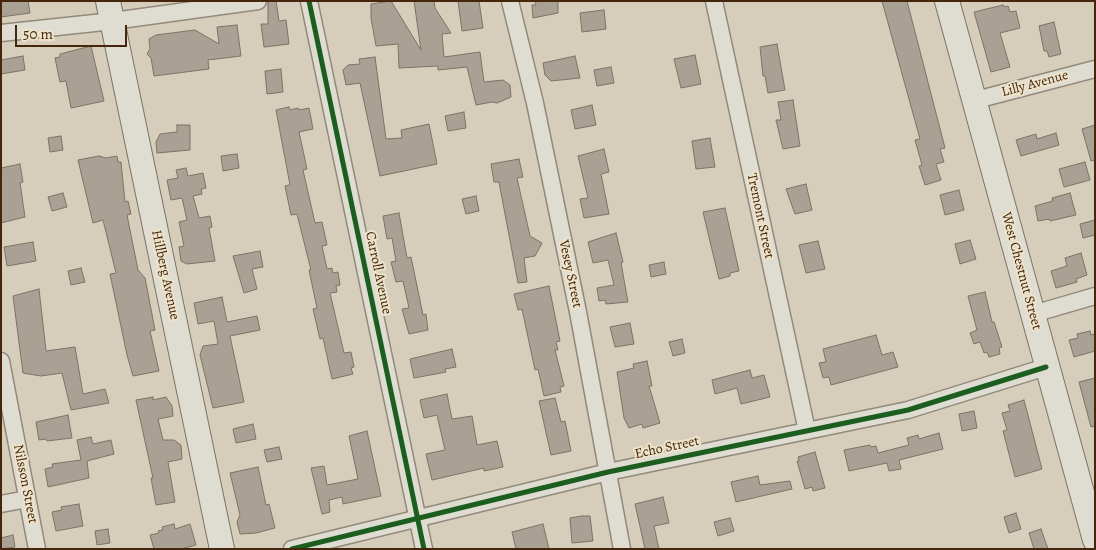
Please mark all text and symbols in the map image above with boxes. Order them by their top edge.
scale bar [18,15,130,47]
text: 50 m [23,24,53,44]
street label: Lilly Avenue [1000,67,1070,101]
street label: Tremont Street [743,172,777,260]
street label: West Chestnut Street [997,210,1045,332]
street label: Hillberg Avenue [147,229,183,321]
street label: Carroll Avenue [361,230,395,316]
street label: Vesey Street [555,238,585,310]
street label: Echo Street [633,433,701,463]
street label: Nilsson Street [9,443,41,525]

